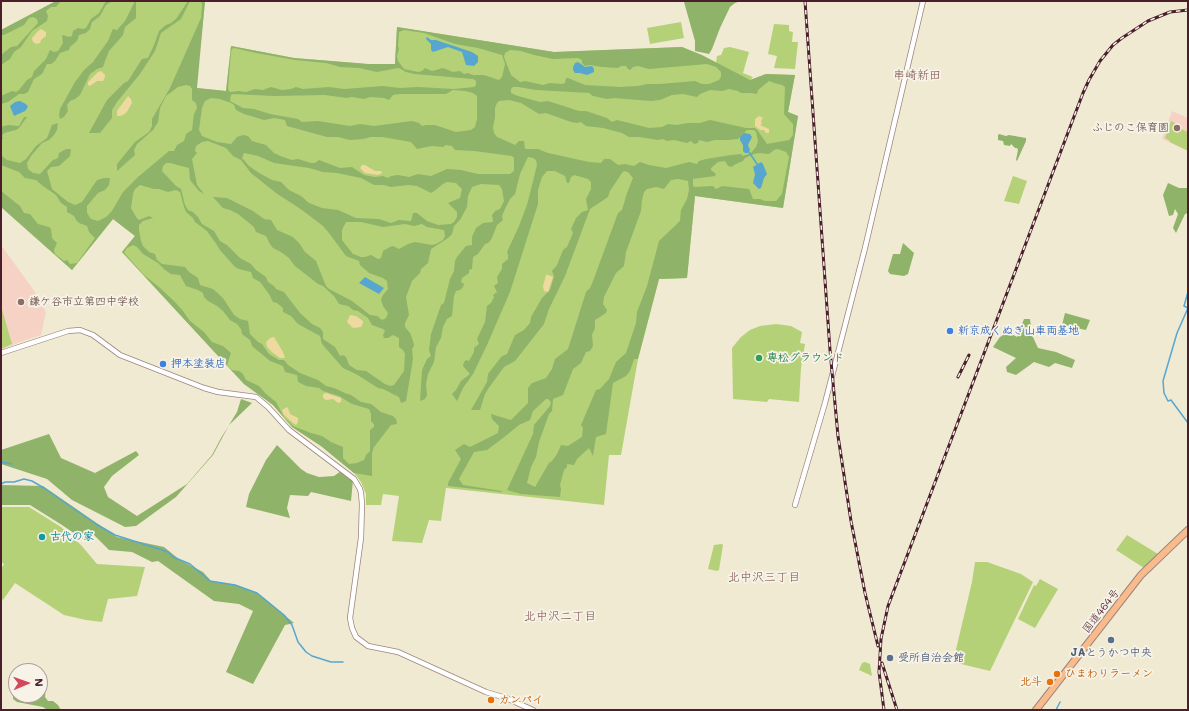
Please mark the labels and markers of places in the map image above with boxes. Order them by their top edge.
place label: ふじのこ保育園 [1092,121,1169,135]
marker: ふじのこ保育園 [1172,123,1182,133]
place label: 鎌ケ谷市立第四中学校 [29,295,139,309]
marker: 鎌ケ谷市立第四中学校 [16,297,26,307]
place label: 新京成くぬぎ山車両基地 [958,324,1079,338]
marker: 新京成くぬぎ山車両基地 [945,326,955,336]
place label: 専松グラウンド [767,351,844,365]
marker: 専松グラウンド [754,353,764,363]
place label: 押本塗装店 [171,357,226,371]
marker: 押本塗装店 [158,359,168,369]
place label: 古代の家 [50,530,94,544]
marker: 古代の家 [37,532,47,542]
marker: JAとうかつ中央 [1106,635,1116,645]
place label: JAとうかつ中央 [1071,646,1151,660]
place label: 受所自治会館 [898,651,964,665]
marker: 受所自治会館 [885,653,895,663]
place label: ひまわりラーメン [1065,667,1153,681]
marker: ひまわりラーメン [1052,669,1062,679]
place label: 北斗 [1020,675,1042,689]
marker: 北斗 [1045,677,1055,687]
place label: カンパイ [499,693,543,707]
marker: カンパイ [486,695,496,705]

